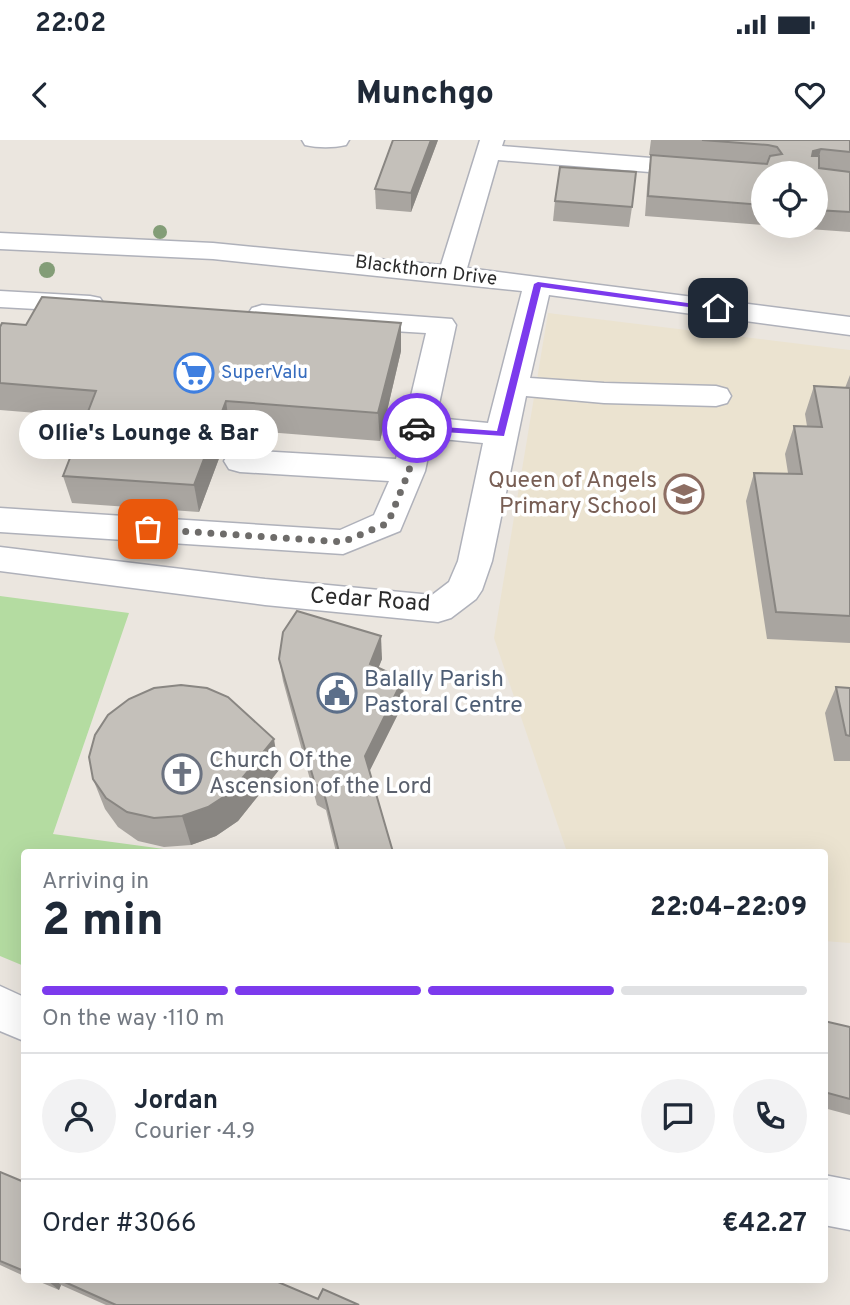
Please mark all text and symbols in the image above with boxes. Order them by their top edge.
text: 22:02 [35,8,106,41]
text: Munchgo [356,75,494,115]
icon: back [21,76,59,114]
icon: heart [791,76,829,114]
map controls [751,161,828,238]
button: locate [751,161,828,238]
street label: Blackthorn Drive [354,250,498,292]
pin [688,278,748,338]
icon: home [699,289,737,327]
supermarket icon: SuperValu [173,352,215,394]
place label: SuperValu [221,361,308,385]
courier [382,393,452,463]
icon: car [398,409,436,447]
callout: Ollie's Lounge & Bar [18,410,278,459]
text: Ollie's Lounge & Bar [38,420,259,449]
place label: Queen of Angels Primary School [488,467,657,522]
school or university icon: Queen of Angels Primary School [663,473,705,515]
pin [118,499,178,559]
icon: bag [129,510,167,548]
street label: Cedar Road [309,582,431,620]
place label: Balally Parish Pastoral Centre [364,666,523,721]
public building icon: Balally Parish Pastoral Centre [316,672,358,714]
place label: Church Of the Ascension of the Lord [209,747,432,802]
church icon: Church Of the Ascension of the Lord [161,753,203,795]
text: Arriving in [42,868,149,897]
text: 22:04–22:09 [650,892,807,925]
text: 2 min [42,893,164,952]
text: On the way · 110 m [42,1005,225,1034]
button: person [42,1079,116,1153]
button: chat [641,1079,715,1153]
button: phone [733,1079,807,1153]
text: Jordan [134,1085,218,1118]
text: Courier · 4.9 [134,1118,255,1147]
text: Order #3066 [42,1208,197,1241]
text: €42.27 [722,1208,807,1241]

